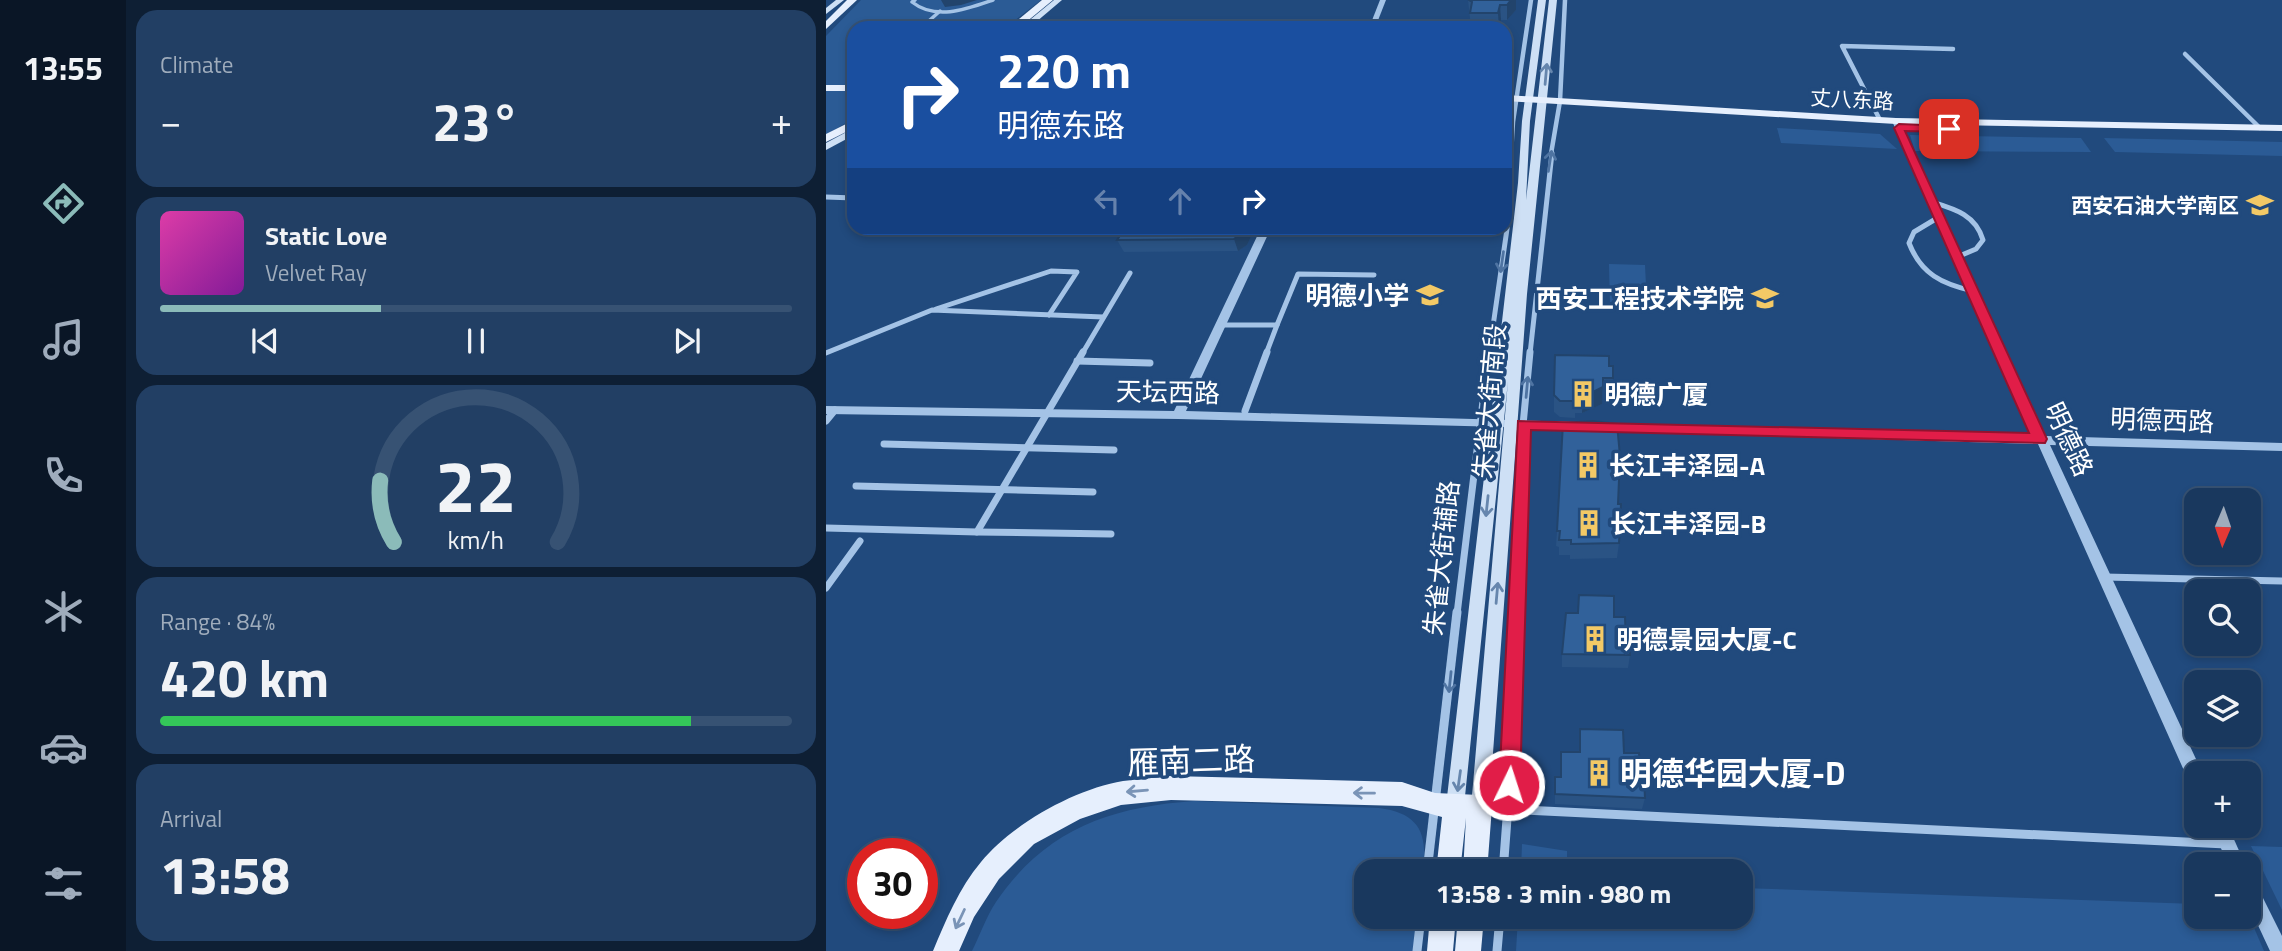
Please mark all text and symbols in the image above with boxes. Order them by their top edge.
text: 220 m [997,32,1131,107]
text: 13:55 [23,44,103,92]
text: Climate [160,47,233,82]
icon: right [882,49,973,140]
one-way arrow [1540,63,1553,86]
street label: 丈八东路 [1809,81,1895,117]
text: 23° [432,82,520,161]
text: − [160,92,181,150]
text: + [771,92,792,150]
pin [1919,99,1979,159]
text: 明德东路 [997,101,1125,149]
icon: arrive [1930,110,1968,148]
one-way arrow [1544,150,1557,173]
icon: directions [39,179,88,228]
icon: left [1088,182,1126,220]
icon: ahead [1161,182,1199,220]
icon: right [1234,182,1272,220]
place label: 西安石油大学南区 [2071,189,2239,221]
school or university icon: 西安石油大学南区 [2245,190,2275,220]
text: Static Love [265,216,387,255]
one-way arrow [1495,250,1508,273]
text: Velvet Ray [265,255,367,290]
place label: 明德小学 [1305,276,1409,315]
place label: 西安工程技术学院 [1536,279,1744,318]
school or university icon: 明德小学 [1415,280,1445,310]
school or university icon: 西安工程技术学院 [1750,283,1780,313]
icon: music [39,315,88,364]
icon: previous [246,322,284,360]
icon: pause [457,322,495,360]
icon: next [668,322,706,360]
street label: 朱雀大街南段 [1463,322,1515,480]
street label: 天坛西路 [1116,372,1220,412]
place label: 明德广厦 [1604,375,1708,414]
one-way arrow [1521,377,1534,399]
building icon: 明德广厦 [1568,379,1598,409]
street label: 明德路 [2035,395,2103,483]
street label: 明德西路 [2109,399,2215,441]
text: 22 [435,430,517,540]
place label: 长江丰泽园-A [1609,446,1766,485]
building icon: 长江丰泽园-A [1573,450,1603,480]
icon: phone [39,451,88,500]
street label: 朱雀大街辅路 [1413,478,1469,638]
north arrow [2184,488,2261,565]
map controls [2184,488,2261,929]
one-way arrow [1481,494,1494,517]
place label: 长江丰泽园-B [1610,504,1766,543]
building icon: 长江丰泽园-B [1574,508,1604,538]
text: km/h [448,520,504,558]
button: search [2184,579,2261,656]
one-way arrow [1491,582,1504,605]
icon: climate [39,587,88,636]
text: Range · 84% [160,604,275,639]
place label: 明德景园大厦-C [1616,620,1797,659]
building icon: 明德景园大厦-C [1580,624,1610,654]
text: 420 km [160,638,329,717]
button: layers [2184,670,2261,747]
one-way arrow [1443,671,1456,693]
icon: car [39,723,88,772]
street label: 雁南二路 [1126,734,1256,786]
position arrow [1472,748,1546,822]
place label: 明德华园大厦-D [1620,749,1845,797]
building icon: 明德华园大厦-D [1584,758,1614,788]
button: + [2184,761,2261,838]
one-way arrow [1452,769,1465,792]
one-way arrow [1126,785,1149,798]
one-way arrow [1353,786,1376,800]
text: Arrival [160,801,222,836]
text: 13:58 [160,835,290,914]
speed limit sign: 30 [847,838,938,929]
button: − [2184,852,2261,929]
icon: filters [39,859,88,908]
text: 13:58 · 3 min · 980 m [1436,874,1671,913]
one-way arrow [953,908,966,929]

